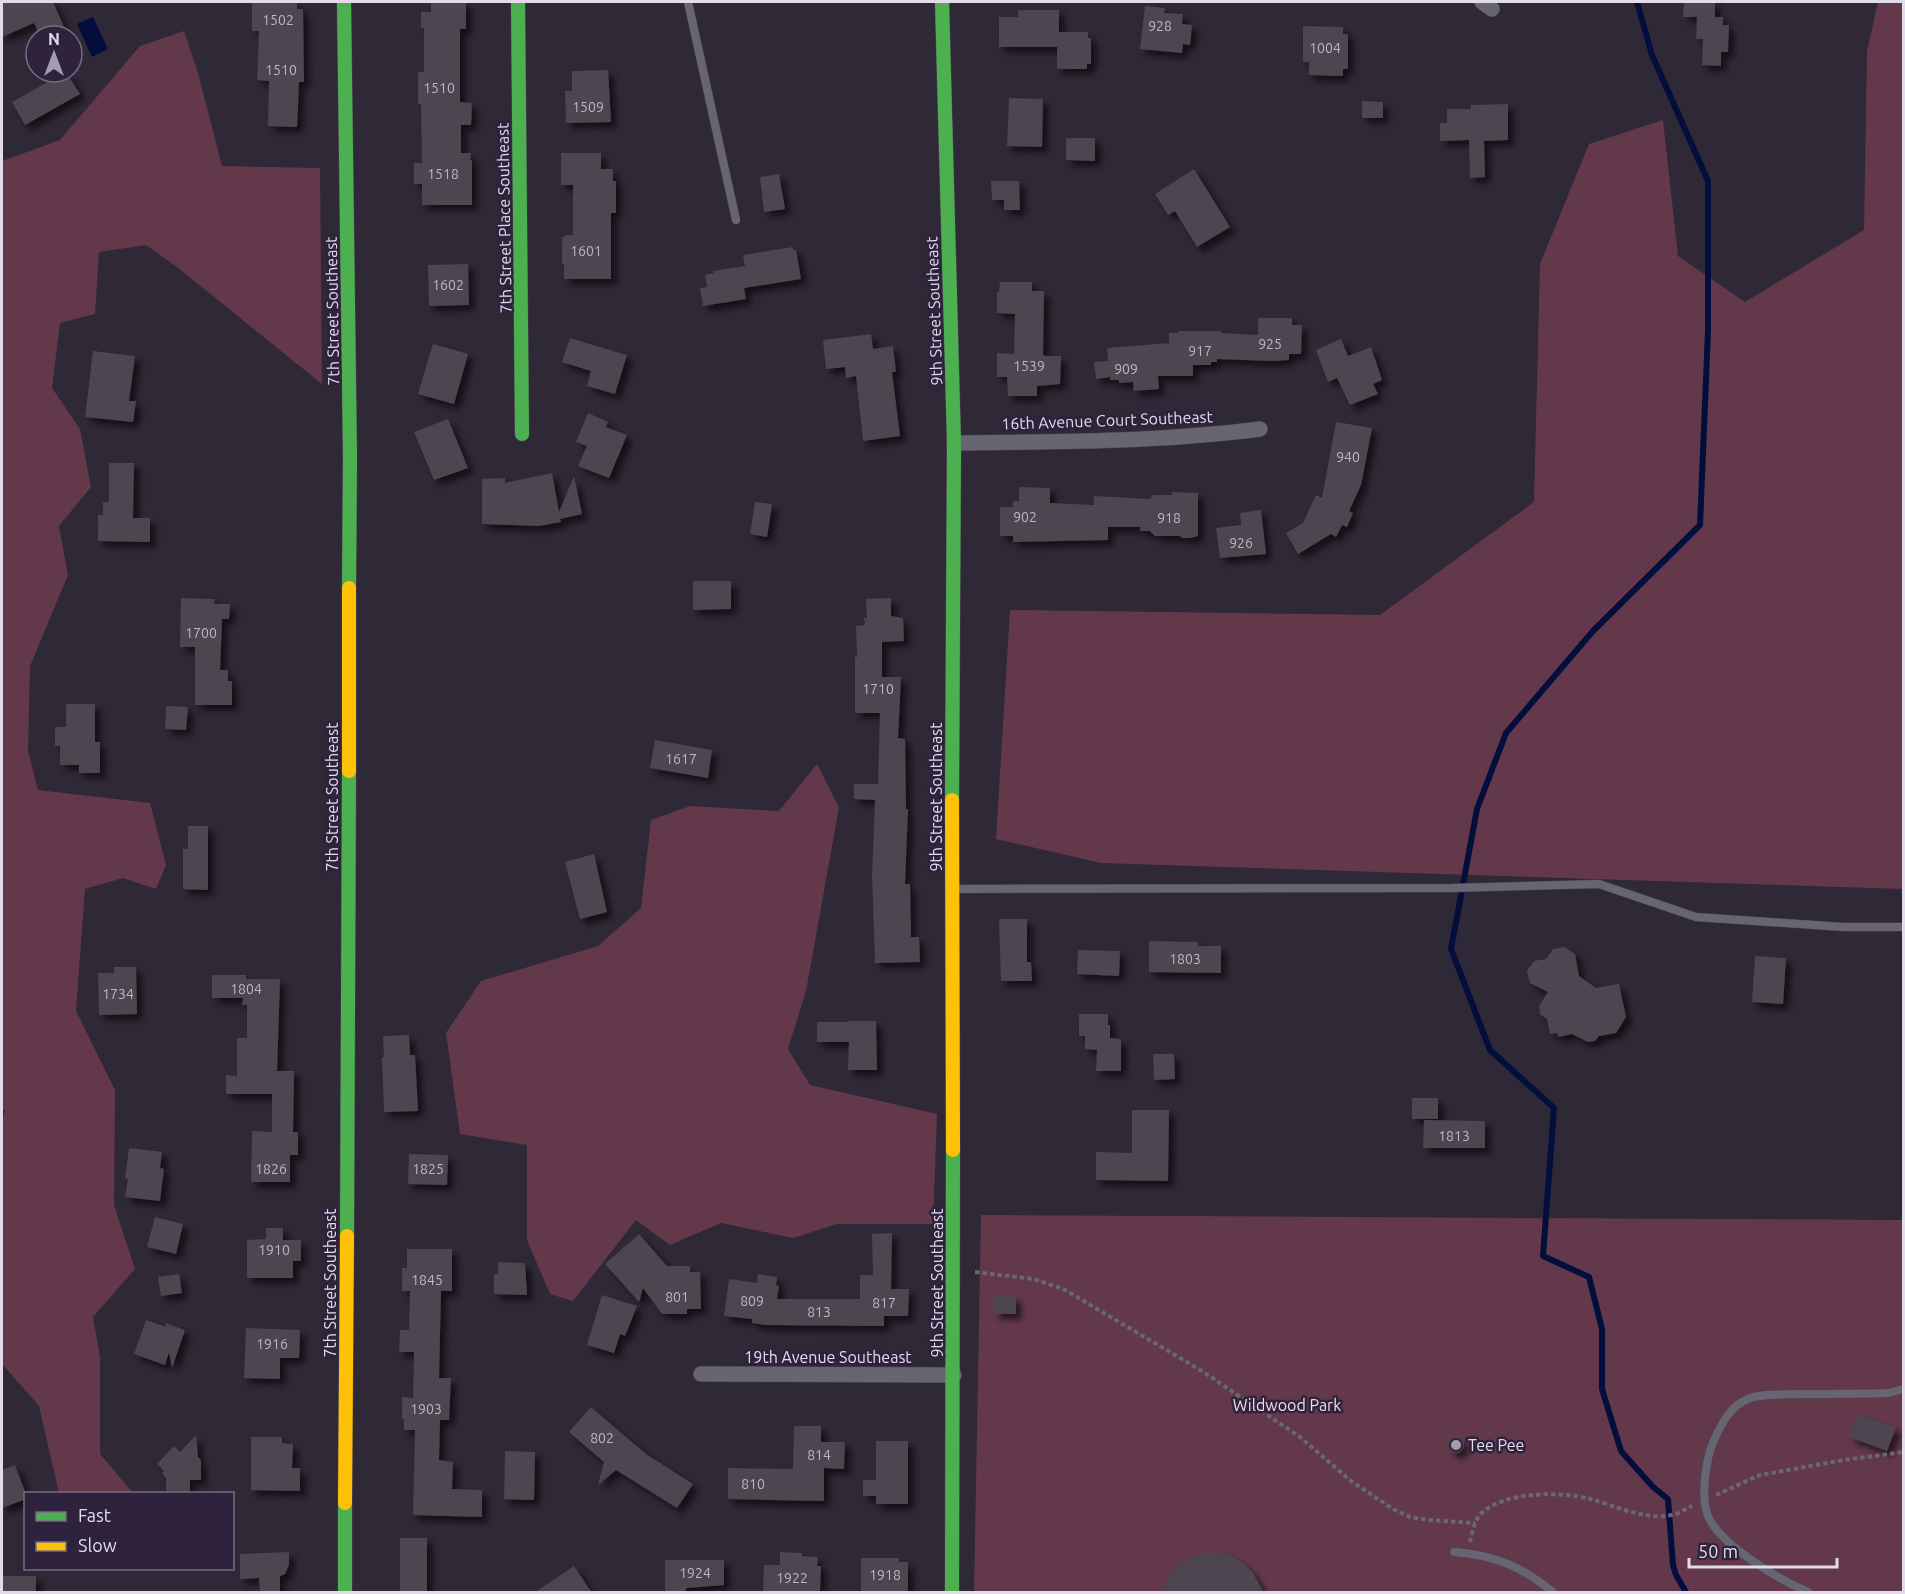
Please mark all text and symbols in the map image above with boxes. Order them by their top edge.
house number: 1502 [262,12,294,28]
house number: 928 [1148,18,1172,34]
north arrow [24,24,84,84]
text: N [48,30,60,48]
house number: 1004 [1309,40,1341,56]
house number: 1510 [265,62,297,78]
house number: 1510 [423,80,455,96]
house number: 1509 [572,99,604,115]
street label: 7th Street Place Southeast [493,122,515,314]
house number: 1518 [427,166,459,182]
street label: 7th Street Southeast [322,236,342,386]
street label: 9th Street Southeast [922,236,946,386]
house number: 1601 [570,243,602,259]
house number: 1602 [432,277,464,293]
house number: 925 [1258,336,1282,352]
house number: 917 [1188,343,1212,359]
house number: 1539 [1013,358,1045,374]
house number: 909 [1114,361,1138,377]
street label: 16th Avenue Court Southeast [1001,407,1214,433]
house number: 940 [1336,449,1360,465]
house number: 902 [1013,509,1037,525]
house number: 918 [1157,510,1181,526]
house number: 926 [1229,535,1253,551]
house number: 1700 [185,625,217,641]
house number: 1710 [862,681,894,697]
street label: 7th Street Southeast [323,722,341,872]
street label: 9th Street Southeast [927,722,945,872]
house number: 1617 [665,751,697,767]
house number: 1803 [1169,951,1201,967]
house number: 1804 [230,981,262,997]
house number: 1734 [102,986,134,1002]
house number: 1813 [1438,1128,1470,1144]
house number: 1826 [255,1161,287,1177]
house number: 1825 [412,1161,444,1177]
street label: 7th Street Southeast [321,1208,339,1358]
street label: 9th Street Southeast [928,1208,946,1358]
house number: 1910 [258,1242,290,1258]
house number: 1845 [411,1272,443,1288]
house number: 801 [665,1289,689,1305]
house number: 809 [740,1293,764,1309]
house number: 817 [872,1295,896,1311]
house number: 813 [807,1304,831,1320]
house number: 1916 [256,1336,288,1352]
street label: 19th Avenue Southeast [744,1348,912,1366]
park label: Wildwood Park [1233,1396,1341,1414]
house number: 1903 [410,1401,442,1417]
house number: 802 [590,1430,614,1446]
place label: Tee Pee [1468,1436,1524,1454]
marker: Tee Pee [1449,1438,1463,1452]
house number: 814 [807,1447,831,1463]
house number: 810 [741,1476,765,1492]
legend [24,1492,234,1570]
text: Fast [78,1505,111,1525]
scale bar [1689,1531,1838,1569]
text: Slow [78,1535,117,1555]
text: 50 m [1698,1541,1738,1561]
house number: 1924 [679,1565,711,1581]
house number: 1918 [869,1567,901,1583]
house number: 1922 [776,1570,808,1586]

